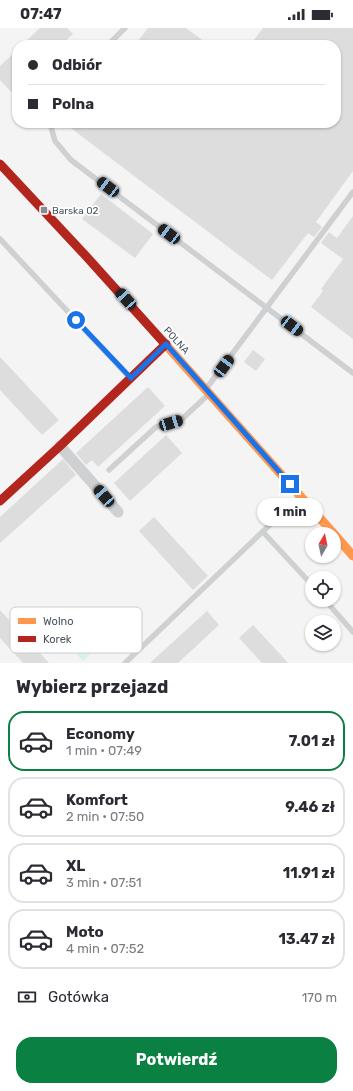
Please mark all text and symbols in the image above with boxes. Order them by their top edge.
text: 07:47 [20,5,62,23]
text: Odbiór [52,56,102,74]
text: Polna [52,95,94,113]
car [95,175,121,199]
marker: Barska 02 [39,205,49,215]
place label: Barska 02 [52,205,98,217]
car [156,222,182,246]
car [114,286,138,312]
route start [67,311,85,329]
car [279,314,305,338]
street label: POLNA [161,325,192,357]
car [212,353,236,379]
car [158,414,184,432]
route end [281,475,299,493]
car [92,483,116,509]
callout: 1 min [257,498,323,526]
text: 1 min [273,504,307,519]
north arrow [305,527,341,563]
map controls [305,527,341,651]
button: locate [305,571,341,607]
legend [10,607,142,653]
text: Wolno [43,615,74,628]
button: layers [305,615,341,651]
text: Korek [43,633,72,646]
text: Wybierz przejazd [16,676,168,698]
icon: car [18,723,54,759]
text: Economy [66,725,135,743]
text: 7.01 zł [289,732,335,750]
text: 1 min · 07:49 [66,743,142,758]
icon: car [18,789,54,825]
text: Komfort [66,791,128,809]
text: 9.46 zł [285,798,335,816]
text: 2 min · 07:50 [66,809,144,824]
icon: car [18,855,54,891]
text: XL [66,857,85,875]
text: 11.91 zł [283,864,335,882]
text: 3 min · 07:51 [66,875,142,890]
icon: car [18,921,54,957]
text: Moto [66,923,104,941]
text: 13.47 zł [278,930,335,948]
text: 4 min · 07:52 [66,941,144,956]
icon: cash [16,986,38,1008]
text: Gotówka [48,988,109,1006]
text: 170 m [302,990,337,1005]
button: Potwierdź [16,1037,337,1083]

